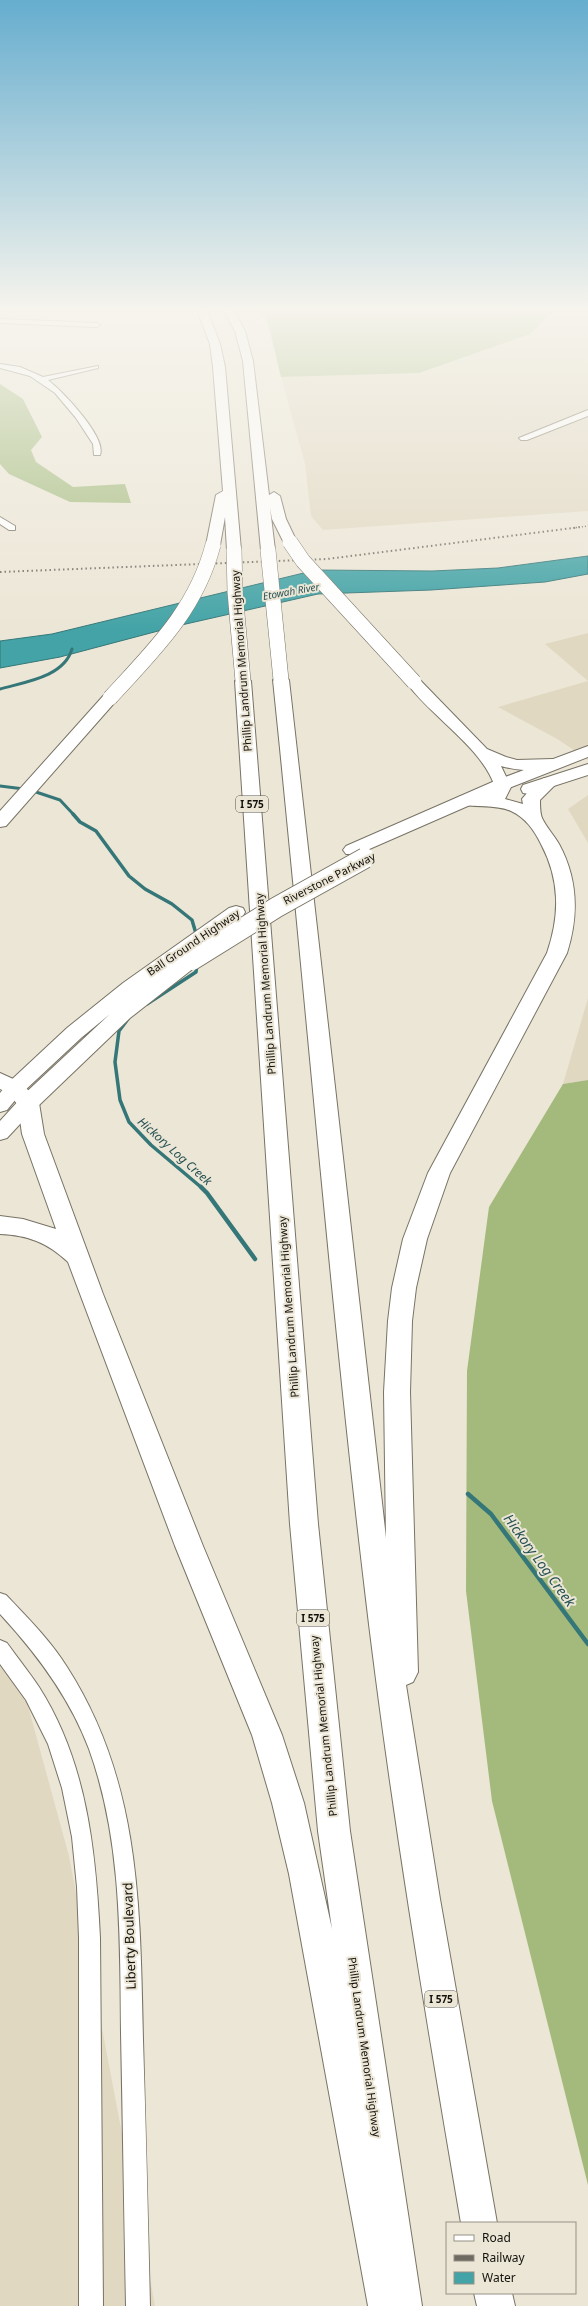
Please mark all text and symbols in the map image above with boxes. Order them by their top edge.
street label: Phillip Landrum Memorial Highway [227,569,255,752]
water label: Etowah River [262,579,321,603]
road number: I 575 [236,796,268,812]
street label: Riverstone Parkway [280,848,378,908]
street label: Phillip Landrum Memorial Highway [251,892,279,1075]
street label: Ball Ground Highway [144,905,243,979]
water label: Hickory Log Creek [134,1113,217,1190]
street label: Phillip Landrum Memorial Highway [274,1215,302,1398]
water label: Hickory Log Creek [500,1510,581,1611]
road number: I 575 [297,1610,329,1626]
street label: Phillip Landrum Memorial Highway [306,1634,340,1817]
street label: Liberty Boulevard [118,1882,140,1990]
street label: Phillip Landrum Memorial Highway [345,1956,385,2138]
road number: I 575 [425,1991,457,2007]
legend [446,2222,576,2294]
text: Road [482,2229,511,2246]
text: Railway [482,2249,526,2266]
text: Water [482,2269,516,2286]

